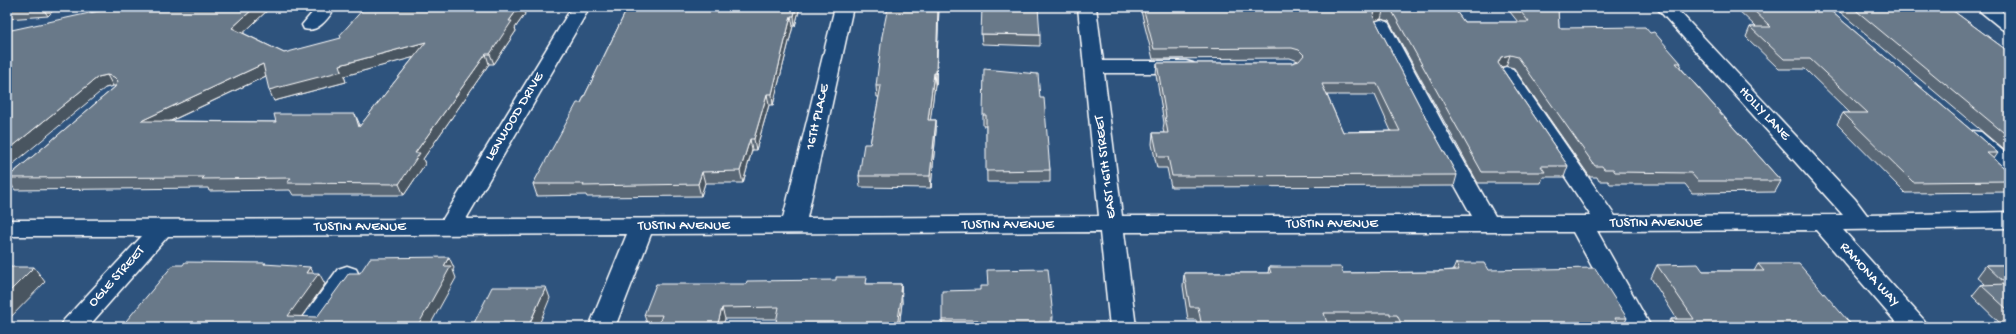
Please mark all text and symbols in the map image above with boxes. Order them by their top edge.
street label: LENWOOD DRIVE [482,68,549,164]
street label: 16TH PLACE [802,81,834,152]
street label: HOLLY LANE [1735,83,1794,145]
street label: EAST 16TH STREET [1091,114,1121,219]
street label: TUSTIN AVENUE [1609,215,1703,232]
street label: TUSTIN AVENUE [1285,216,1379,233]
street label: TUSTIN AVENUE [961,217,1055,234]
street label: TUSTIN AVENUE [637,218,731,235]
street label: TUSTIN AVENUE [313,219,407,236]
street label: RAMONA WAY [1836,239,1902,311]
street label: OGLE STREET [85,242,149,311]

